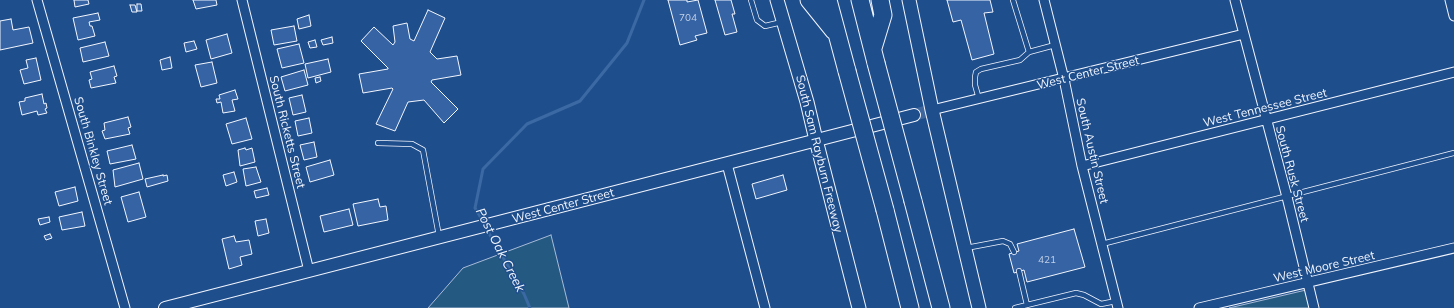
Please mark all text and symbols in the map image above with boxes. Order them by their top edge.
house number: 704 [679,12,697,24]
street label: West Center Street [1035,53,1141,93]
street label: South Ricketts Street [266,74,308,190]
street label: South Sam Rayburn Freeway [792,74,846,234]
street label: West Tennessee Street [1202,86,1328,130]
street label: South Binkley Street [71,95,115,207]
street label: South Austin Street [1073,97,1111,205]
street label: South Rusk Street [1272,124,1312,224]
street label: West Center Street [510,185,616,227]
water label: Post Oak Creek [472,205,528,295]
street label: West Moore Street [1272,248,1376,286]
house number: 421 [1038,254,1056,266]

